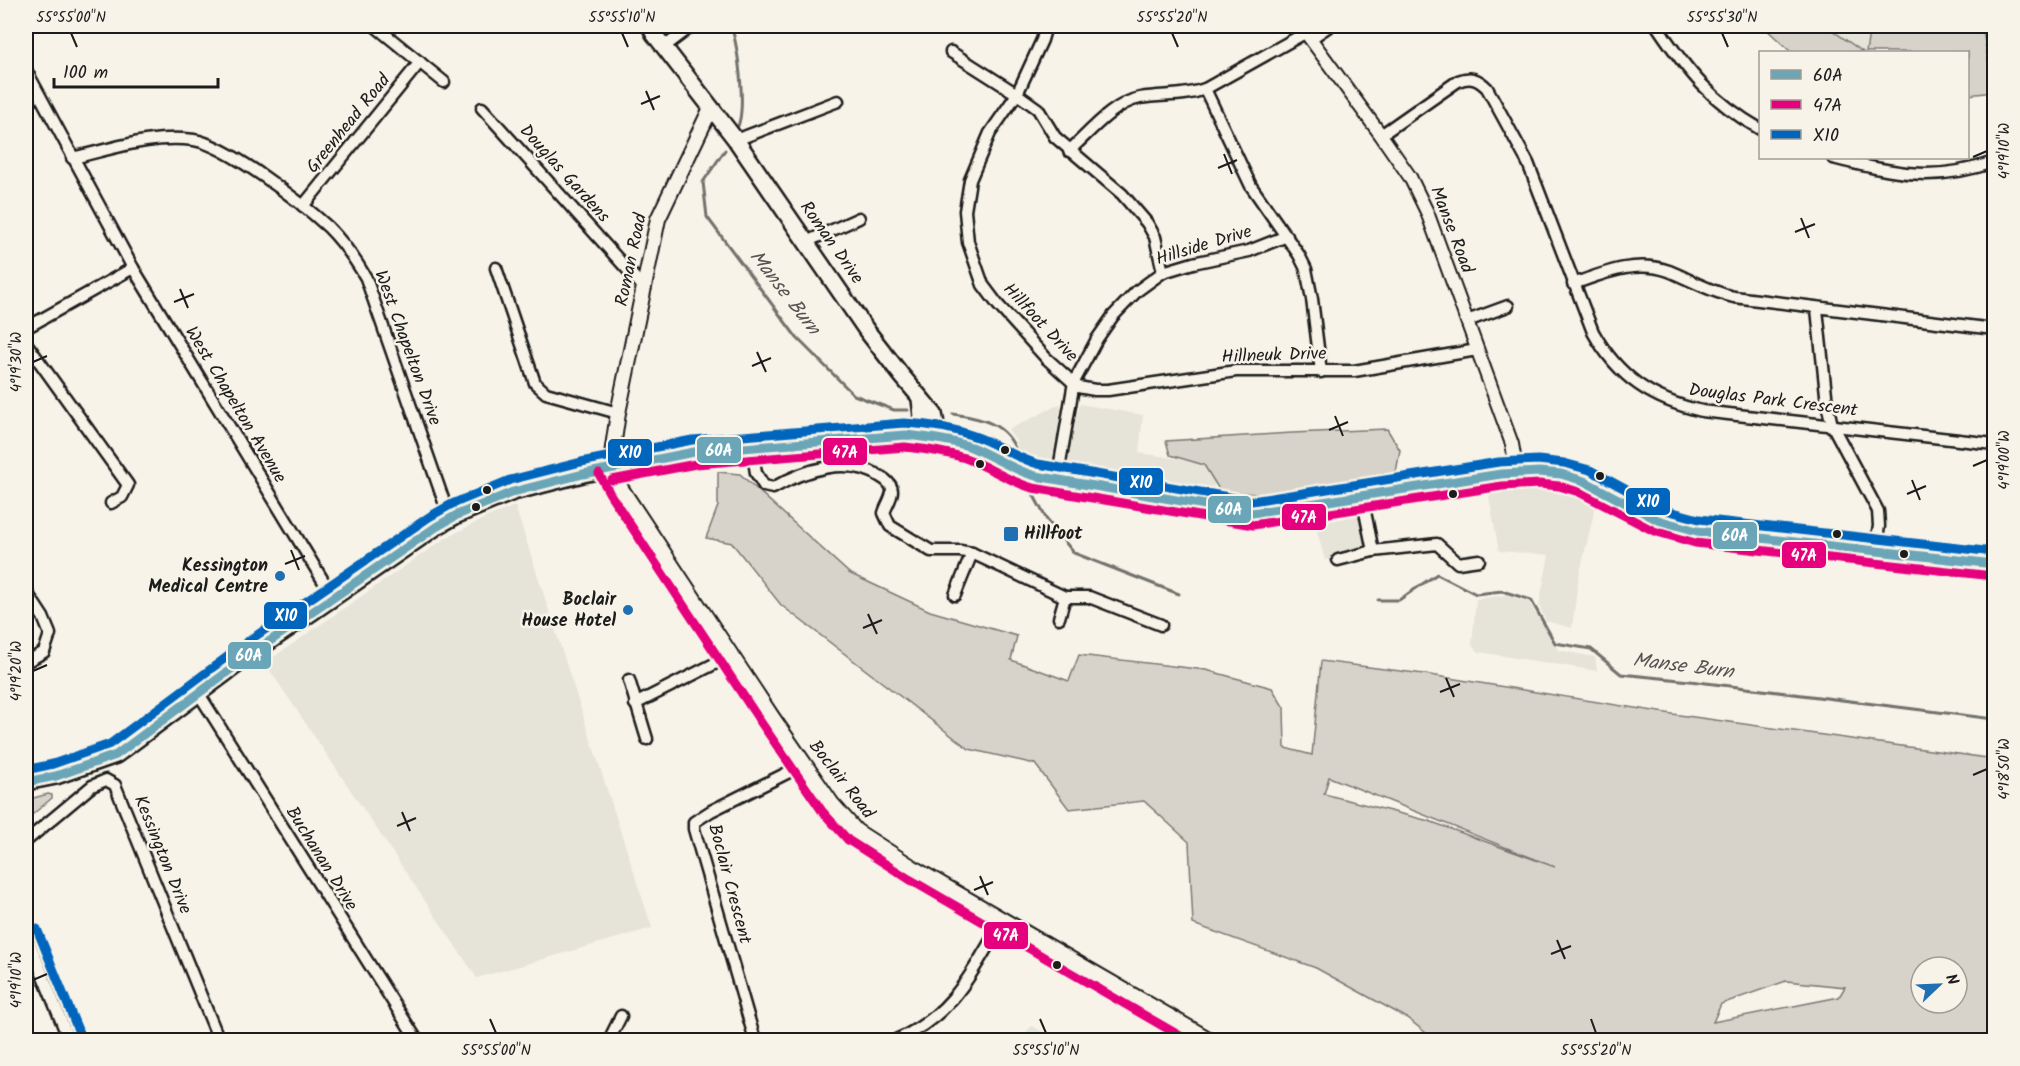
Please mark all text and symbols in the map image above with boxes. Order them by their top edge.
text: 55°55'00"N [36,6,106,30]
text: 55°55'10"N [589,6,655,30]
text: 55°55'20"N [1137,6,1207,30]
text: 55°55'30"N [1687,6,1757,30]
scale bar [54,51,218,89]
legend [1759,51,1969,159]
text: 100 m [63,59,108,88]
text: 60A [1813,62,1843,91]
street label: Greenhead Road [300,67,399,180]
text: 47A [1813,92,1842,121]
street label: Douglas Gardens [512,118,617,230]
text: X10 [1813,122,1839,151]
text: 4°19'10"W [1993,123,2017,179]
street label: Manse Road [1421,182,1481,279]
street label: Roman Drive [792,195,870,291]
street label: Roman Road [608,210,656,309]
street label: Hillside Drive [1152,218,1256,274]
water label: Manse Burn [740,243,829,344]
street label: West Chapelton Drive [365,266,449,430]
street label: Hillfoot Drive [995,277,1085,369]
street label: West Chapelton Avenue [176,321,294,489]
text: 4°19'30"W [5,332,29,392]
street label: Hillneuk Drive [1221,340,1327,372]
street label: Douglas Park Crescent [1687,376,1860,426]
text: 4°19'00"W [1993,430,2017,490]
line badge: 60A [696,436,742,464]
line badge: 47A [822,437,868,466]
line badge: X10 [607,438,653,467]
text: 60A [706,439,732,464]
text: X10 [618,441,642,466]
text: 47A [832,441,858,466]
unlabelled marker [999,444,1011,456]
unlabelled marker [974,458,986,470]
line badge: X10 [1118,467,1164,496]
unlabelled marker [1594,470,1606,482]
text: X10 [1129,471,1153,496]
unlabelled marker [481,484,493,496]
line badge: X10 [1625,487,1671,516]
unlabelled marker [1447,488,1459,500]
text: X10 [1636,490,1660,515]
line badge: 60A [1207,495,1252,524]
text: 60A [1216,498,1242,523]
unlabelled marker [470,501,482,513]
line badge: 47A [1281,503,1327,531]
text: 47A [1291,506,1317,531]
place label: Hillfoot [1024,520,1083,549]
line badge: 60A [1712,521,1758,550]
text: 60A [1722,524,1748,549]
marker: Hillfoot [1002,525,1020,543]
unlabelled marker [1831,528,1843,540]
line badge: 47A [1781,541,1827,569]
text: 47A [1791,544,1817,569]
unlabelled marker [1898,548,1910,560]
place label: Kessington Medical Centre [148,552,268,602]
marker: Kessington Medical Centre [273,569,287,583]
place label: Boclair House Hotel [522,586,617,636]
line badge: X10 [263,601,308,630]
marker: Boclair House Hotel [621,603,635,617]
text: X10 [274,604,298,629]
text: 4°19'20"W [5,640,29,701]
line badge: 60A [227,641,272,670]
text: 60A [236,644,262,669]
water label: Manse Burn [1631,645,1736,689]
street label: Boclair Road [801,734,882,827]
text: 4°18'50"W [1993,738,2017,800]
street label: Kessington Drive [125,791,199,919]
street label: Buchanan Drive [277,801,365,917]
street label: Boclair Crescent [699,821,759,948]
line badge: 47A [983,921,1029,950]
text: 47A [993,924,1019,949]
text: 4°19'10"W [5,952,29,1008]
north arrow [1909,955,1969,1015]
unlabelled marker [1051,959,1063,971]
text: N [1938,970,1965,989]
text: 55°55'00"N [461,1039,531,1063]
text: 55°55'10"N [1013,1039,1079,1063]
text: 55°55'20"N [1561,1039,1631,1063]

